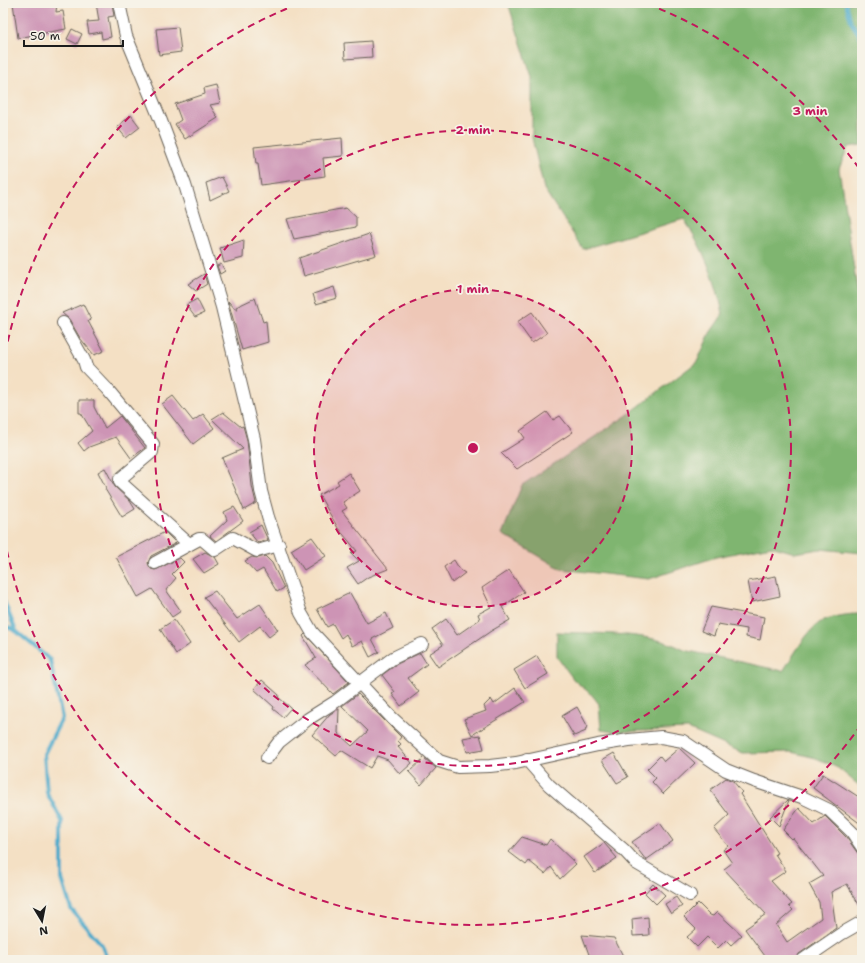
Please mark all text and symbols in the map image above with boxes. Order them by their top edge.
scale bar [24,22,123,48]
text: 50 m [30,28,60,44]
text: 3 min [793,103,828,119]
text: 2 min [456,122,491,138]
text: 1 min [457,281,489,297]
centre of rings [466,441,480,455]
north arrow [22,901,62,941]
text: N [38,922,49,939]

